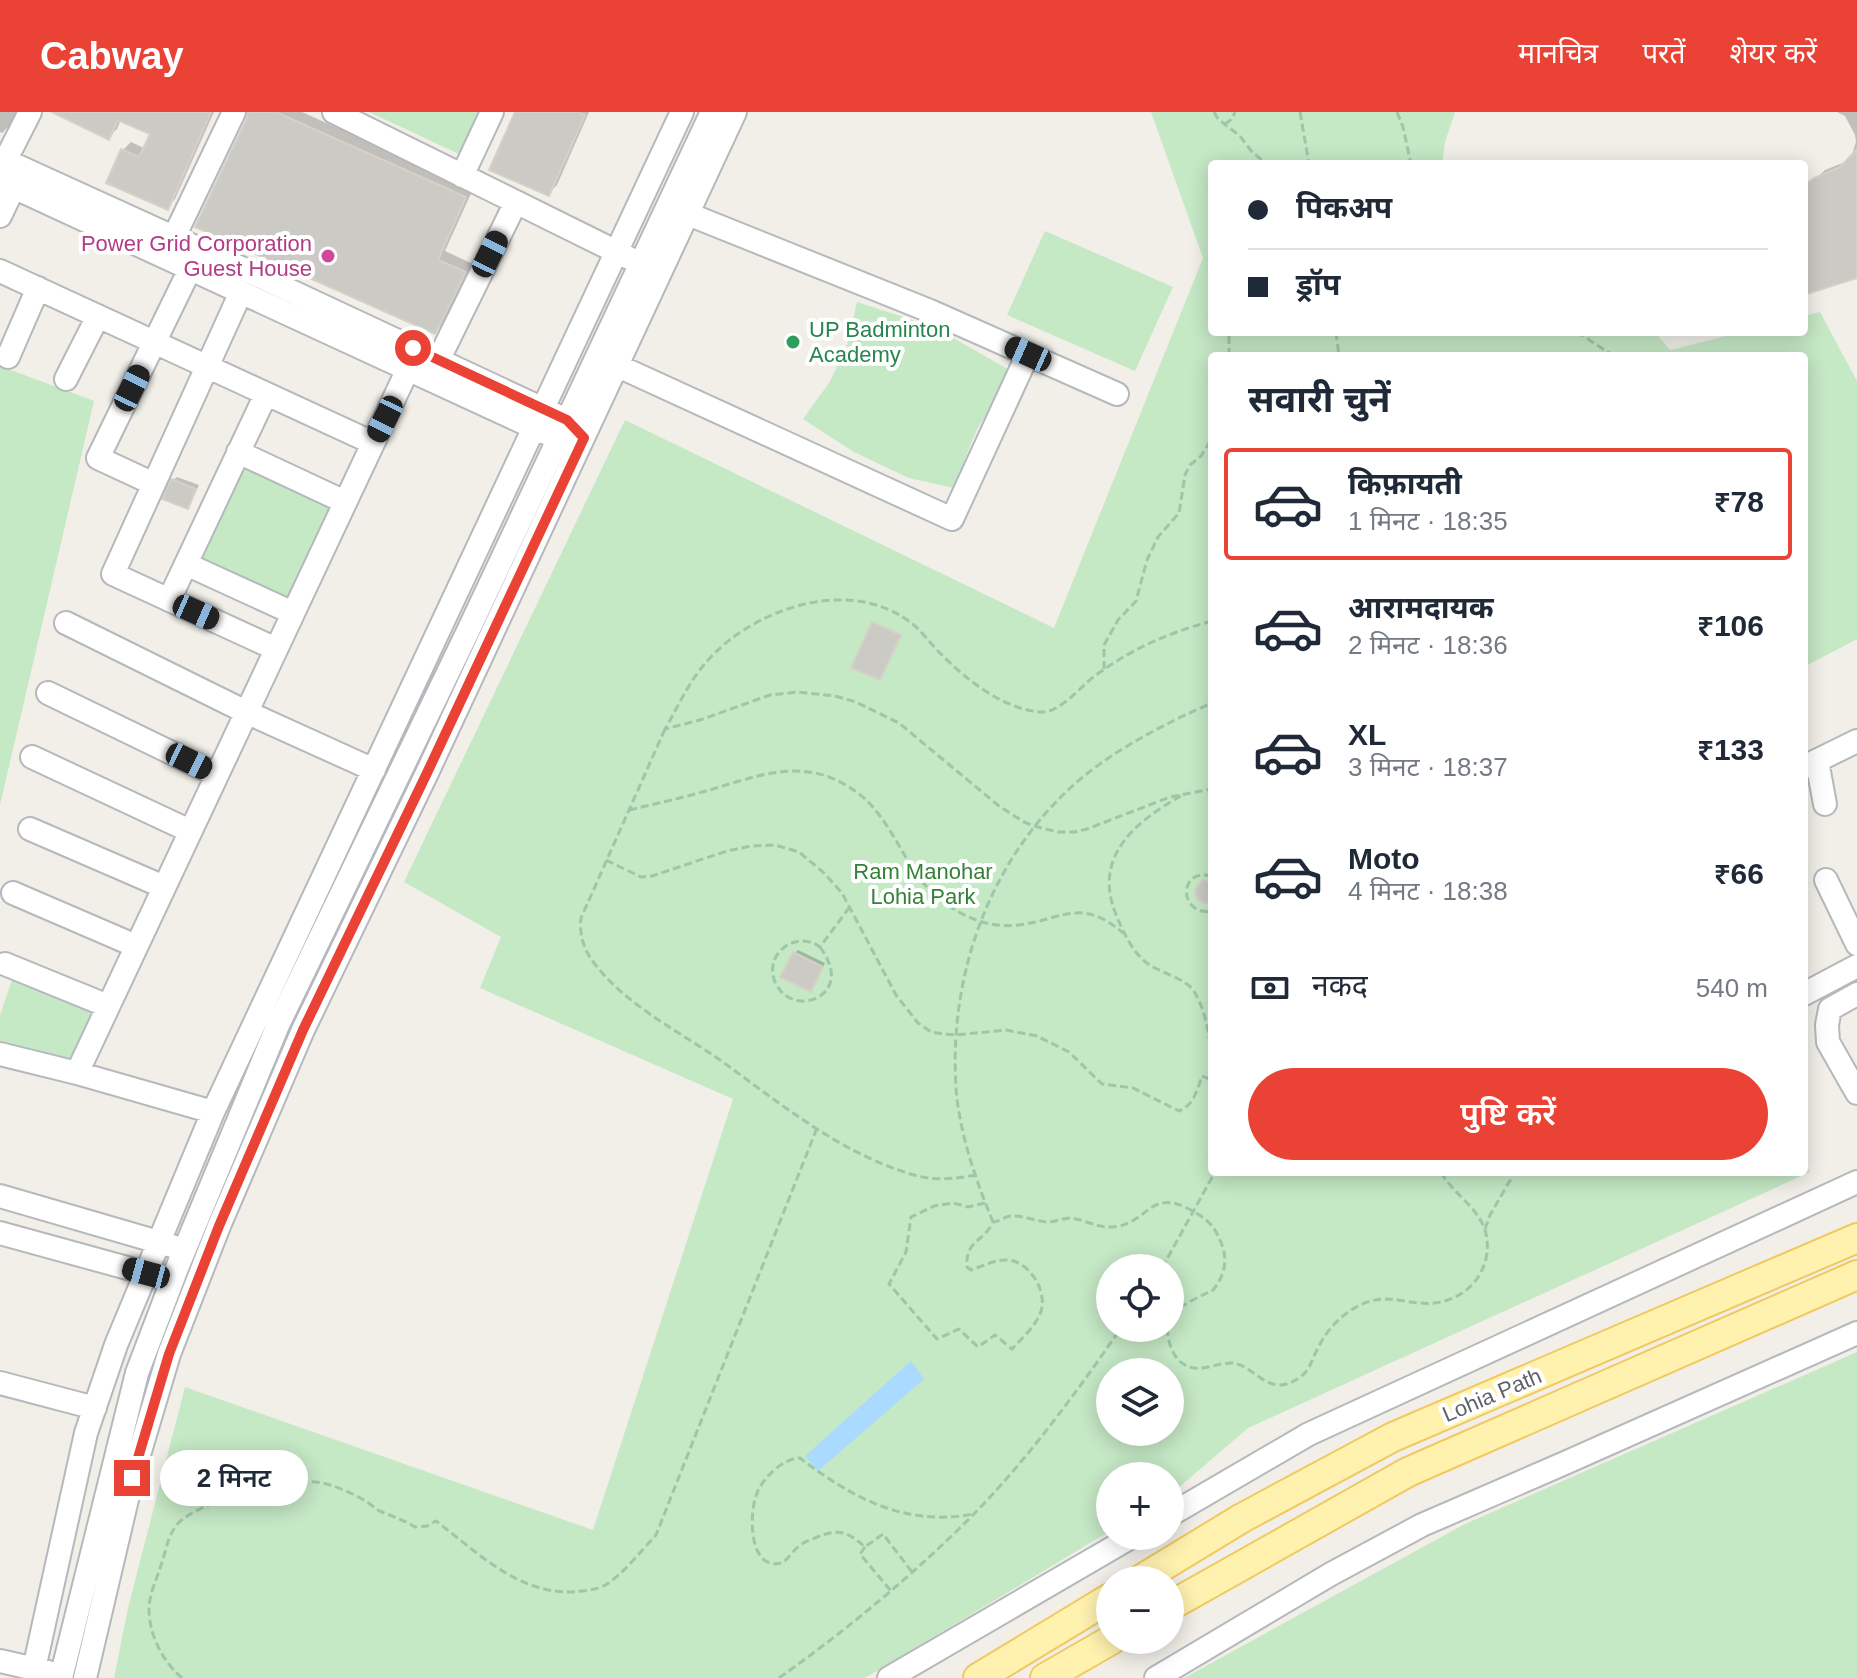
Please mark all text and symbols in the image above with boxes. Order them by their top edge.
text: Cabway [40,35,184,77]
text: मानचित्र [1518,38,1598,69]
text: परतें [1642,38,1686,69]
text: शेयर करें [1730,38,1817,69]
text: पिकअप [1296,191,1392,224]
car [469,227,511,281]
place label: Power Grid Corporation Guest House [81,231,312,281]
marker: Power Grid Corporation Guest House [319,247,337,265]
text: ड्रॉप [1296,268,1340,301]
place label: UP Badminton Academy [809,317,950,367]
route start [395,330,431,366]
marker: UP Badminton Academy [784,333,802,351]
car [1001,333,1055,375]
car [111,361,153,415]
text: सवारी चुनें [1248,379,1390,420]
car [364,392,406,446]
text: किफ़ायती [1348,467,1462,500]
icon: car [1252,468,1324,540]
text: ₹78 [1714,485,1764,518]
text: 1 मिनट · 18:35 [1348,506,1508,536]
car [169,591,223,633]
text: आरामदायक [1348,591,1494,624]
icon: car [1252,592,1324,664]
text: ₹106 [1697,609,1764,642]
text: 2 मिनट · 18:36 [1348,630,1508,660]
icon: car [1252,716,1324,788]
text: XL [1348,718,1386,751]
text: ₹133 [1697,733,1764,766]
car [162,740,216,782]
text: 3 मिनट · 18:37 [1348,752,1508,782]
icon: car [1252,840,1324,912]
text: Moto [1348,842,1420,875]
text: ₹66 [1714,857,1764,890]
park label: Ram Manohar Lohia Park [853,859,993,909]
text: 4 मिनट · 18:38 [1348,876,1508,906]
icon: cash [1248,966,1292,1010]
text: नकद [1312,969,1368,1002]
text: 540 m [1696,973,1768,1003]
button: पुष्टि करें [1248,1068,1768,1160]
map controls [1096,1254,1184,1654]
button: locate [1096,1254,1184,1342]
car [120,1255,172,1291]
button: layers [1096,1358,1184,1446]
street label: Lohia Path [1439,1363,1545,1427]
callout: 2 मिनट [160,1450,308,1506]
route end [114,1460,150,1496]
button: + [1096,1462,1184,1550]
text: 2 मिनट [197,1463,271,1493]
button: − [1096,1566,1184,1654]

